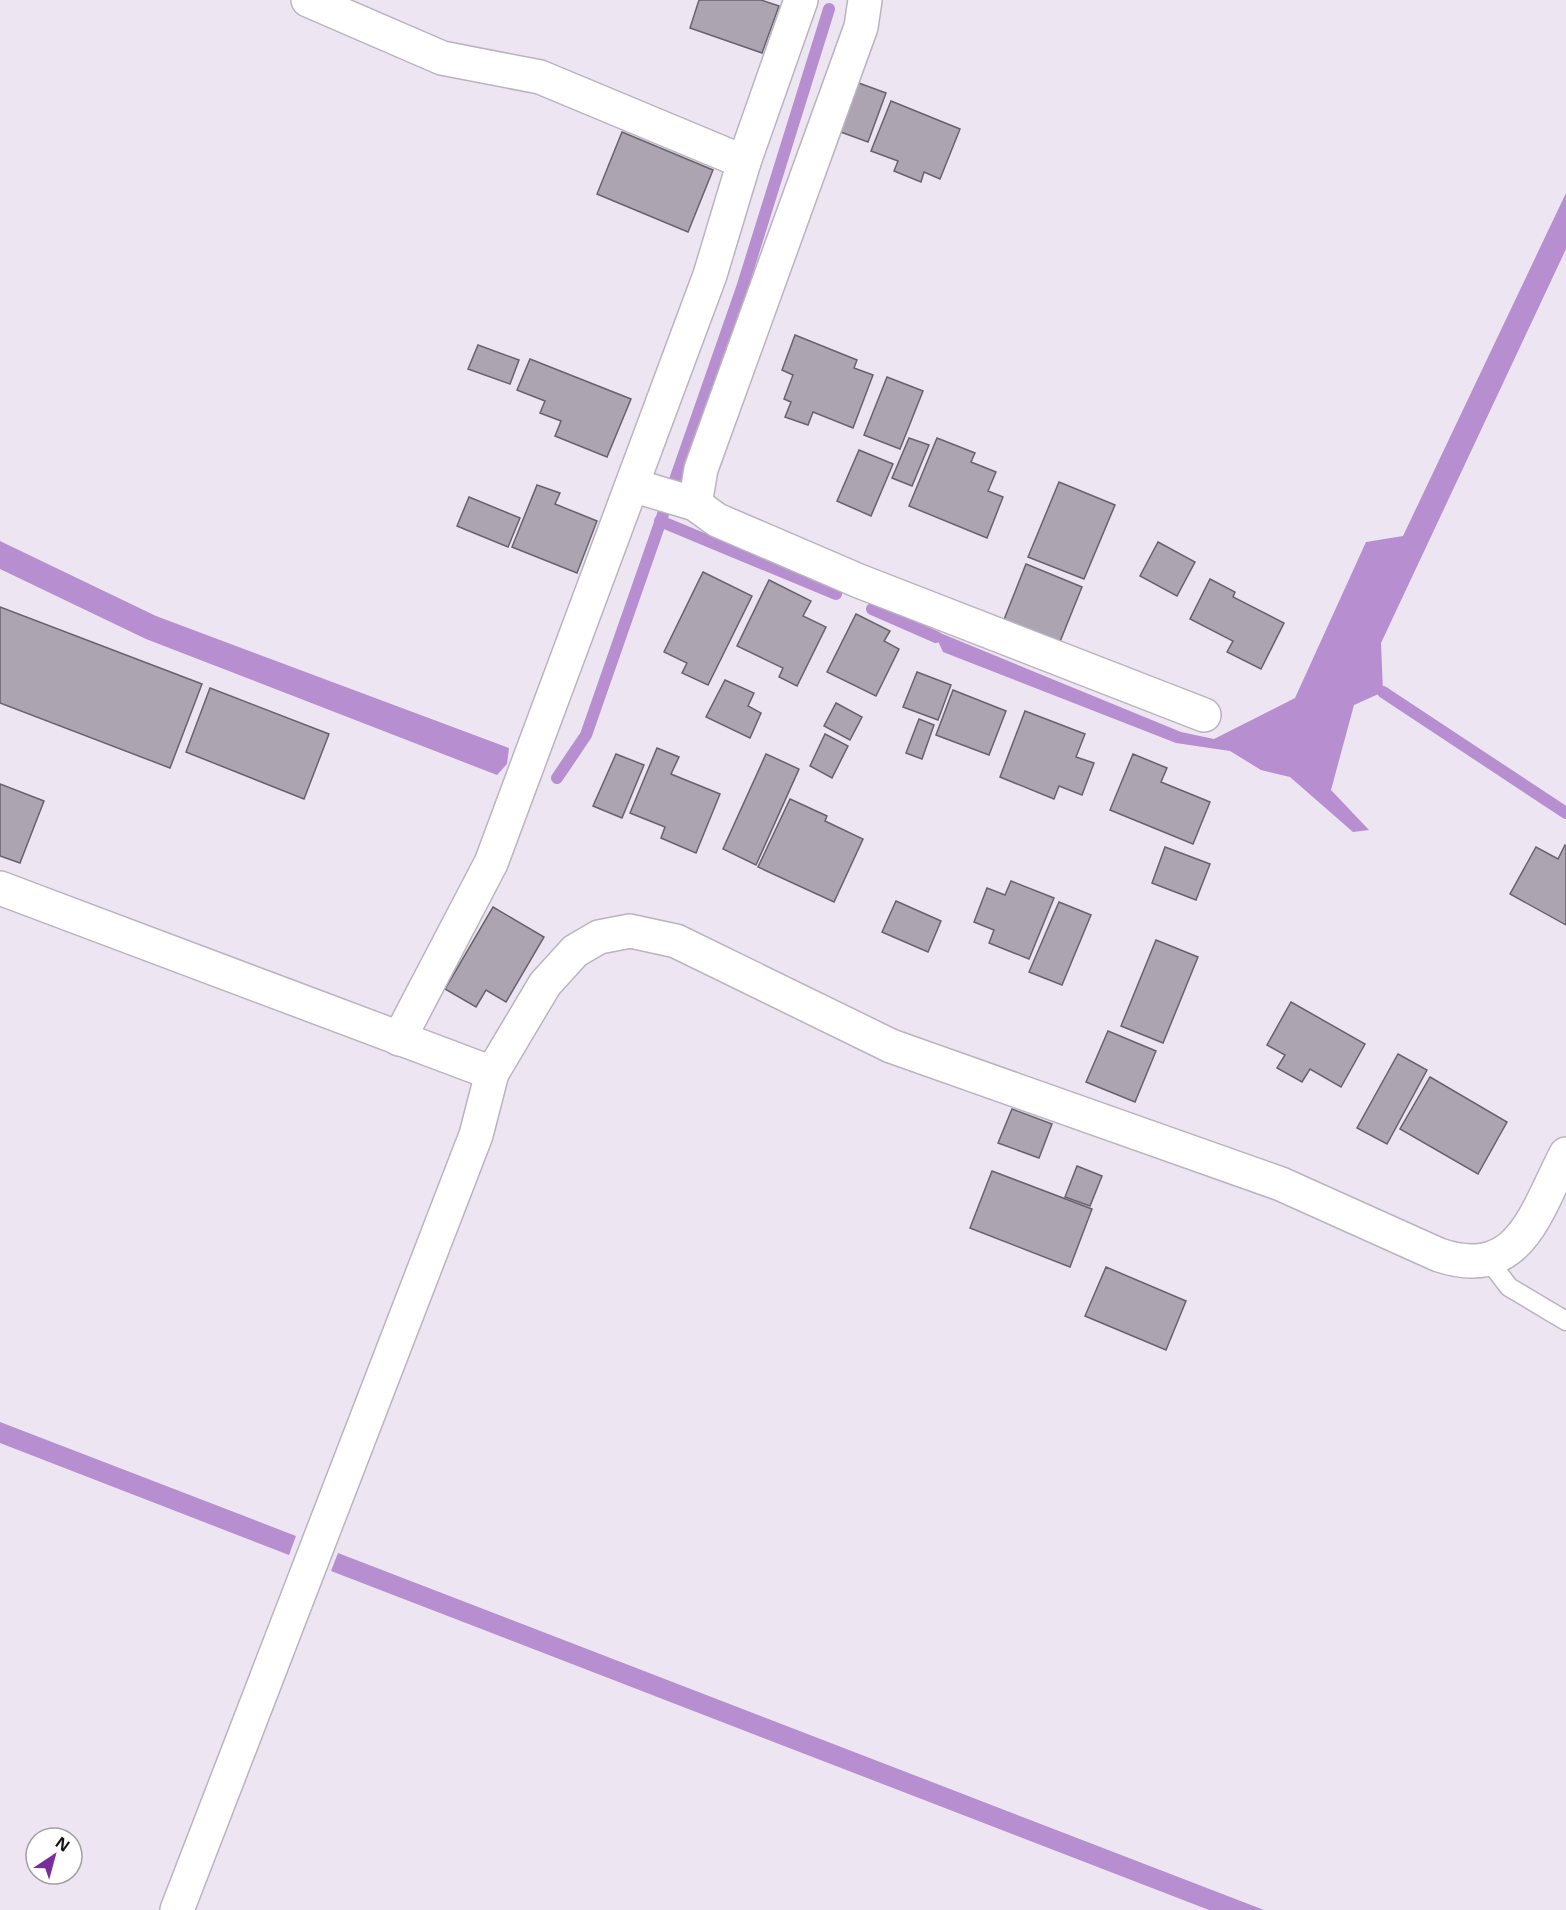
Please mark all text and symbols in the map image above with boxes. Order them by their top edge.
north arrow [24,1826,84,1886]
text: N [51,1831,75,1857]

